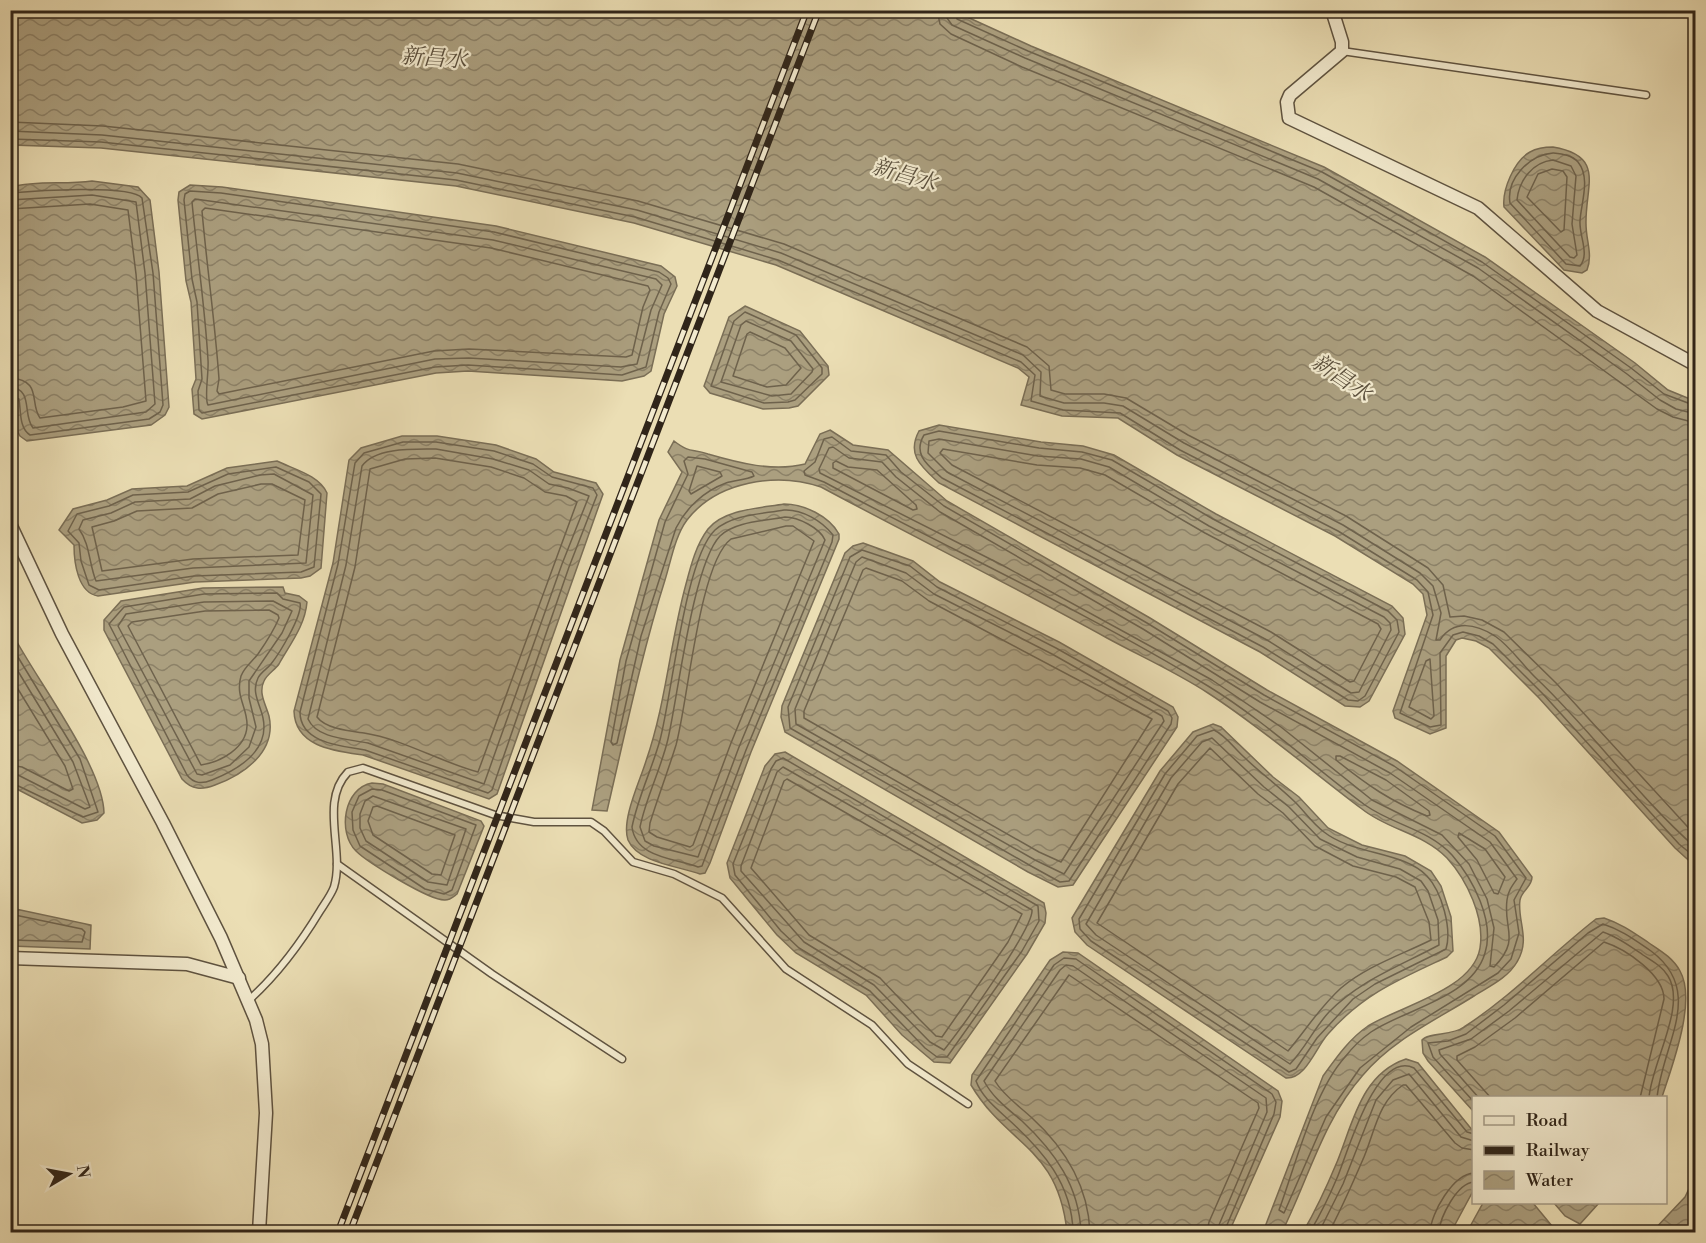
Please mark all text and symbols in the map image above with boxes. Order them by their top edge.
water label: 新昌水 [400,43,470,74]
water label: 新昌水 [869,153,942,198]
water label: 新昌水 [1306,349,1378,409]
legend [1472,1096,1667,1204]
text: Road [1526,1109,1569,1132]
text: Railway [1526,1139,1590,1162]
north arrow [39,1144,99,1204]
text: N [72,1164,94,1180]
text: Water [1525,1169,1574,1192]

